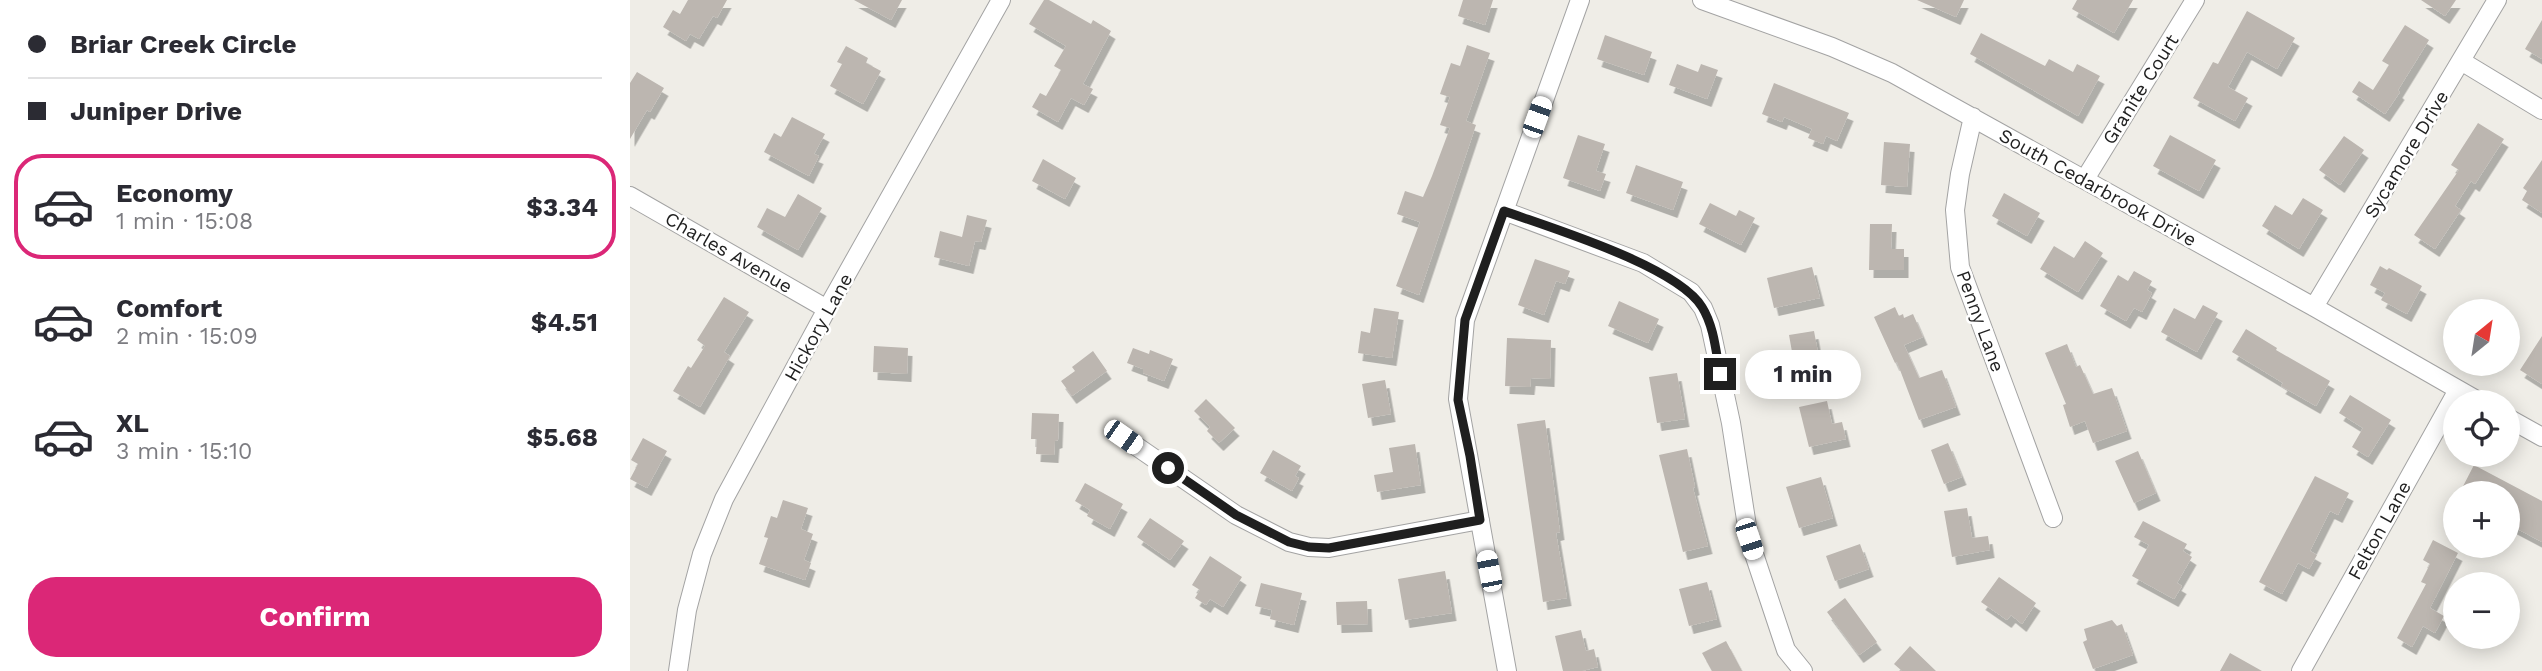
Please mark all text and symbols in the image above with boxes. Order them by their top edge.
text: Briar Creek Circle [70,29,296,59]
street label: Granite Court [2097,30,2183,149]
street label: Sycamore Drive [2359,86,2454,222]
car [1520,94,1555,140]
text: Juniper Drive [70,96,242,126]
street label: South Cedarbrook Drive [1995,124,2200,251]
icon: car [32,175,95,238]
text: Economy [116,178,233,208]
text: $3.34 [526,192,598,222]
street label: Charles Avenue [661,207,796,298]
text: 1 min · 15:08 [116,208,253,235]
street label: Penny Lane [1952,267,2010,375]
street label: Hickory Lane [779,269,858,385]
icon: car [32,290,95,353]
text: Comfort [116,293,222,323]
north arrow [2443,299,2520,376]
map controls [2443,299,2520,649]
text: $4.51 [531,307,598,337]
text: 2 min · 15:09 [116,323,258,350]
callout: 1 min [1744,350,1860,398]
route end [1704,358,1736,390]
text: 1 min [1773,361,1833,388]
button: locate [2443,390,2520,467]
icon: car [32,405,95,468]
text: XL [116,408,149,438]
car [1100,416,1147,458]
text: $5.68 [526,422,598,452]
text: 3 min · 15:10 [116,438,252,465]
route start [1152,452,1184,484]
street label: Felton Lane [2343,477,2416,584]
button: + [2443,481,2520,558]
car [1733,516,1766,562]
car [1475,548,1504,594]
button: − [2443,572,2520,649]
button: Confirm [28,577,602,657]

